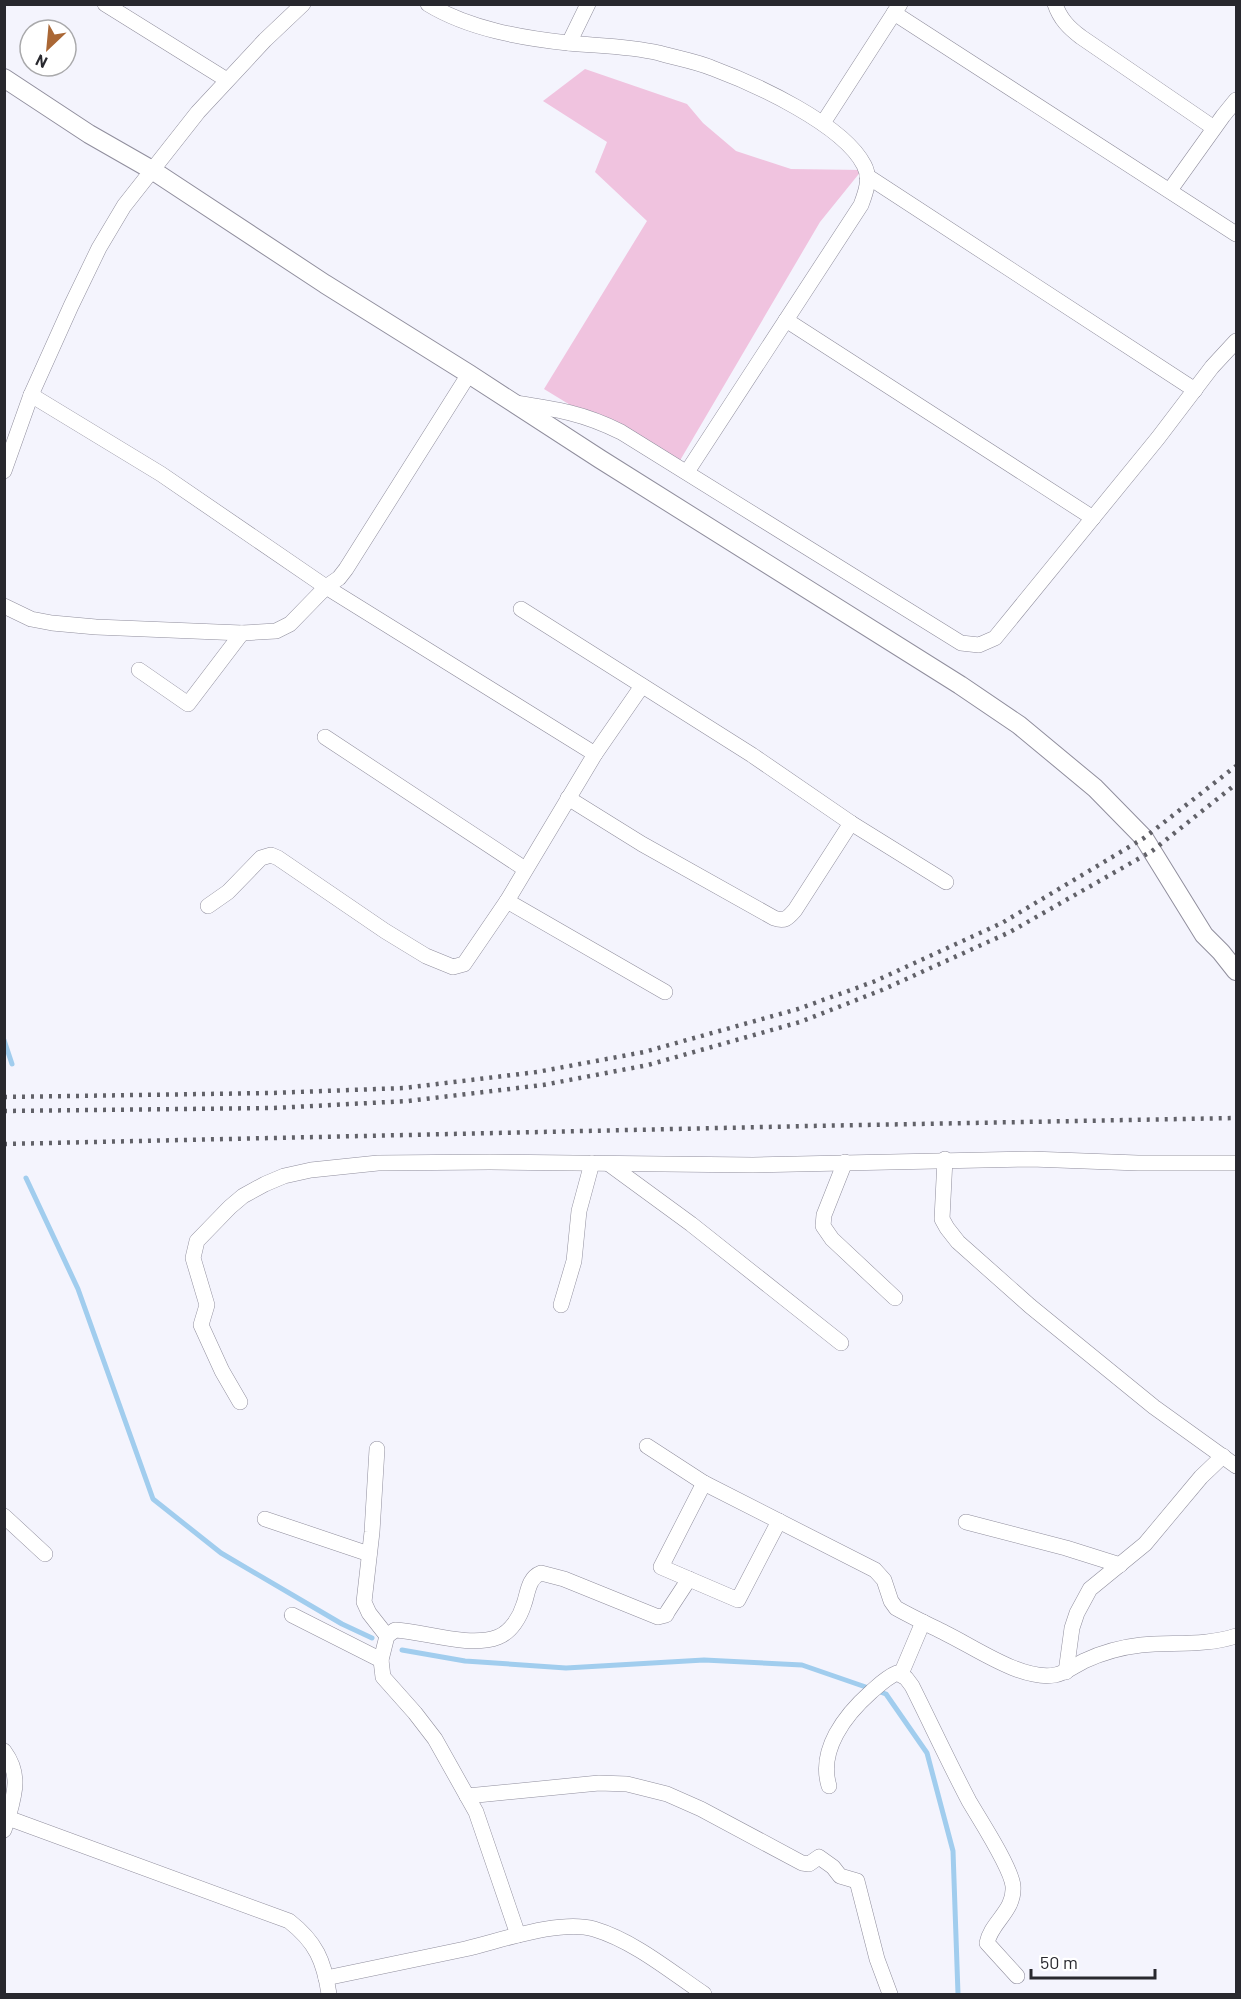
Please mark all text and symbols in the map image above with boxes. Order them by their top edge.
north arrow [18,18,78,78]
text: N [32,51,50,73]
scale bar [1031,1942,1156,1980]
text: 50 m [1040,1951,1078,1973]

